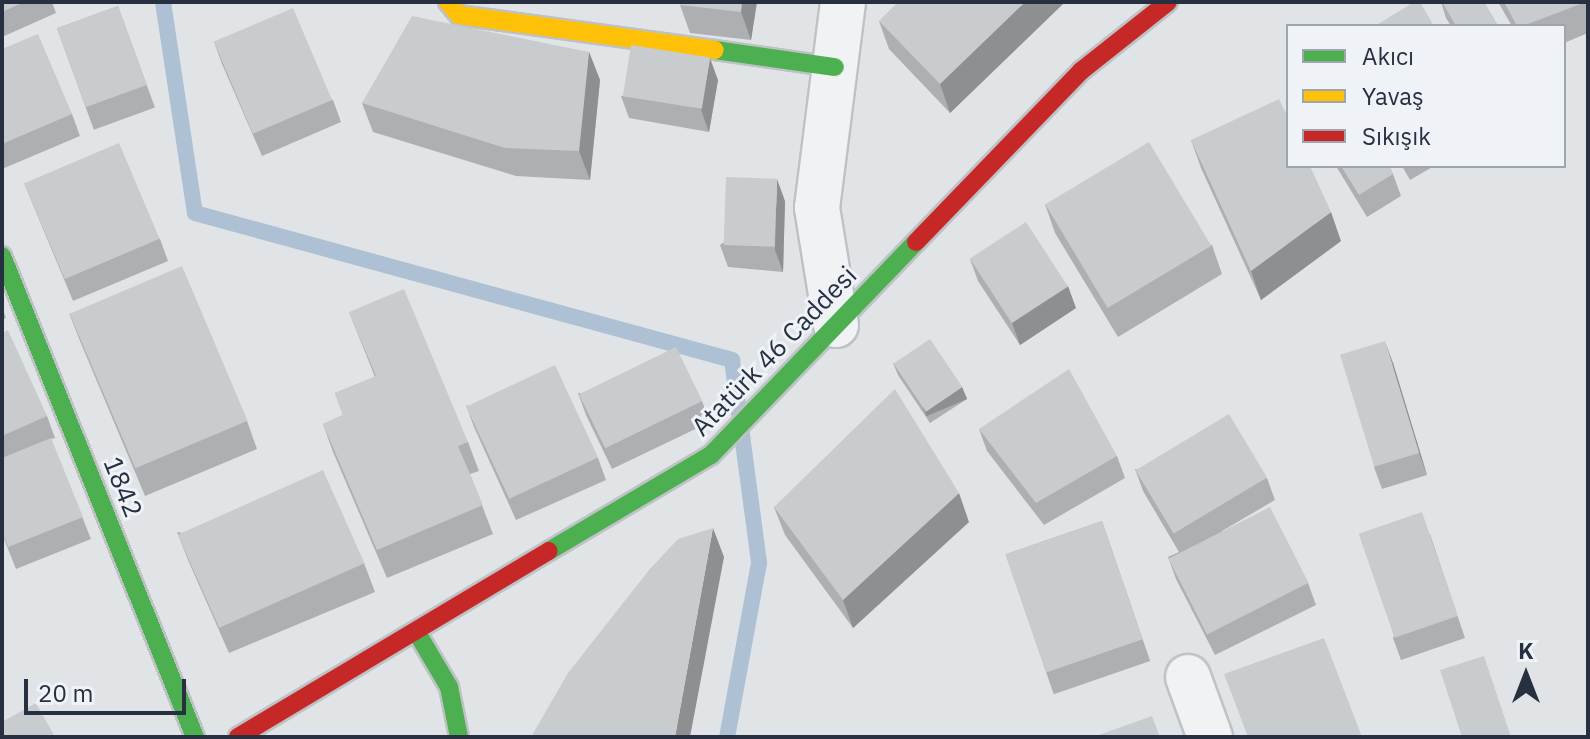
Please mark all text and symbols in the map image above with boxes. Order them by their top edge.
legend [1286,24,1566,168]
text: Akıcı [1362,40,1414,72]
text: Yavaş [1362,80,1424,112]
text: Sıkışık [1362,120,1431,152]
street label: Atatürk 46 Caddesi [685,260,863,442]
street label: 1842 [97,452,149,522]
north arrow [1486,635,1566,715]
text: K [1518,636,1534,665]
scale bar [28,663,190,713]
text: 20 m [38,677,93,709]

